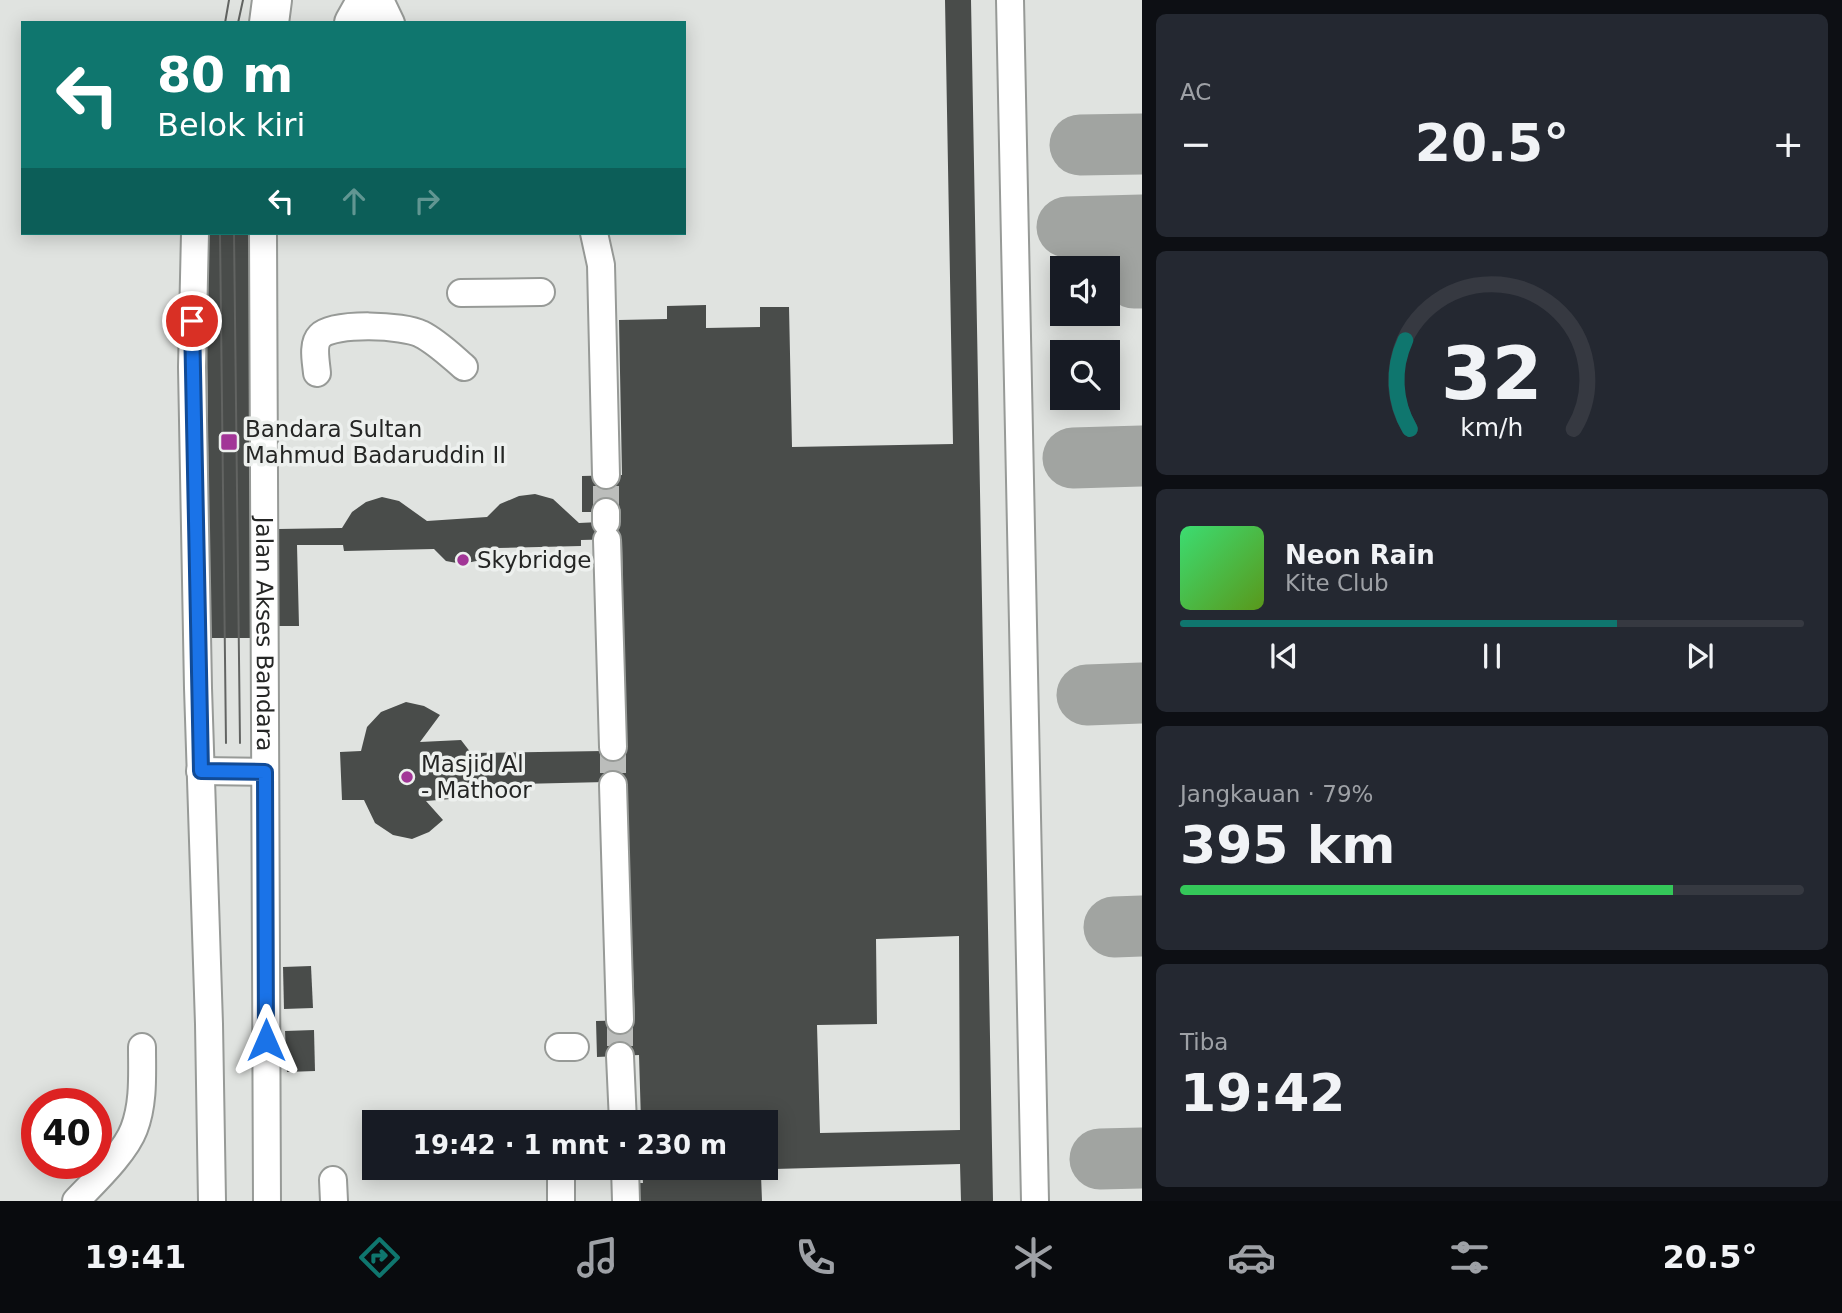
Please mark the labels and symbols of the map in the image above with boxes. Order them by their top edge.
pin [162,291,222,351]
place label: Bandara Sultan Mahmud Badaruddin II [245,416,506,468]
marker: Bandara Sultan Mahmud Badaruddin II [219,432,239,452]
street label: Jalan Akses Bandara [251,515,278,751]
place label: Skybridge [477,547,592,573]
marker: Skybridge [455,552,471,568]
place label: Masjid Al - Mathoor [421,751,532,803]
marker: Masjid Al - Mathoor [399,769,415,785]
position arrow [229,1003,303,1077]
speed limit sign: 40 [21,1088,112,1179]

